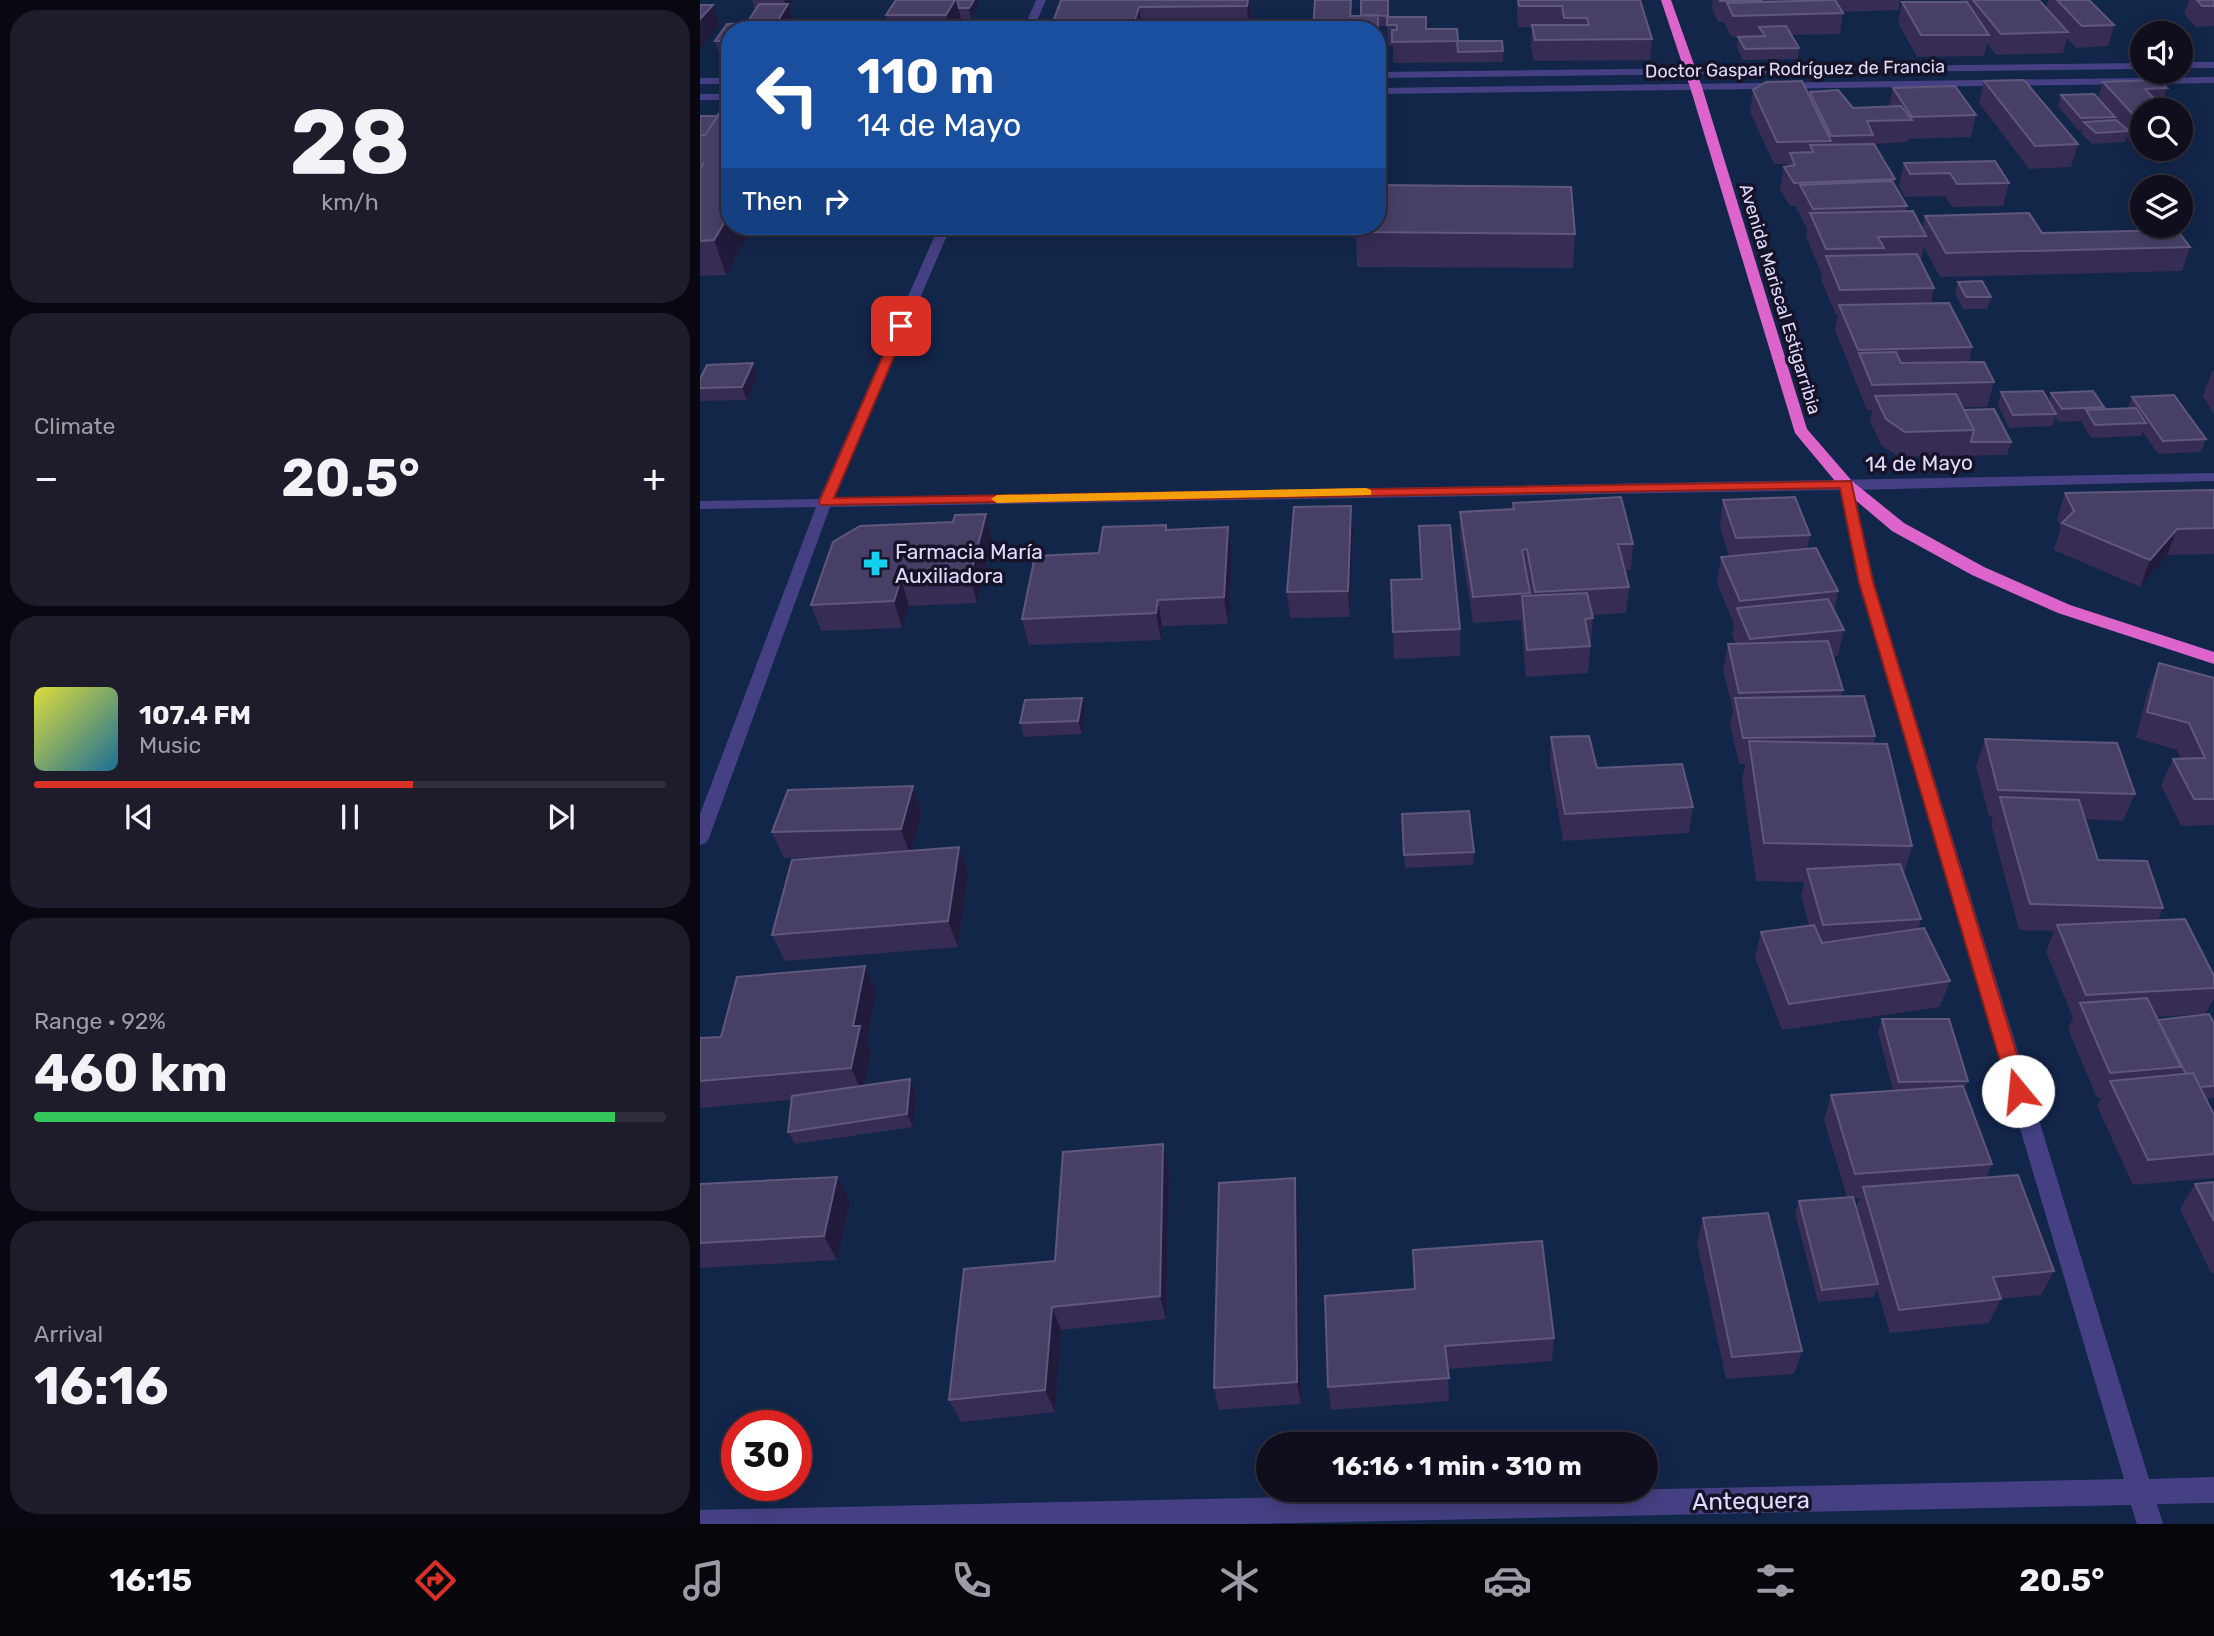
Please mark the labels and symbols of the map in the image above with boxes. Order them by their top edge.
street label: Doctor Gaspar Rodríguez de Francia [1645,55,1945,83]
street label: Avenida Mariscal Estigarribia [1734,181,1826,417]
pin [871,296,931,356]
street label: 14 de Mayo [1865,450,1973,476]
place label: Farmacia María Auxiliadora [895,539,1043,588]
pharmacy icon: Farmacia María Auxiliadora [861,549,889,577]
position arrow [1981,1054,2055,1128]
speed limit sign: 30 [721,1410,812,1501]
street label: Antequera [1692,1486,1810,1516]

